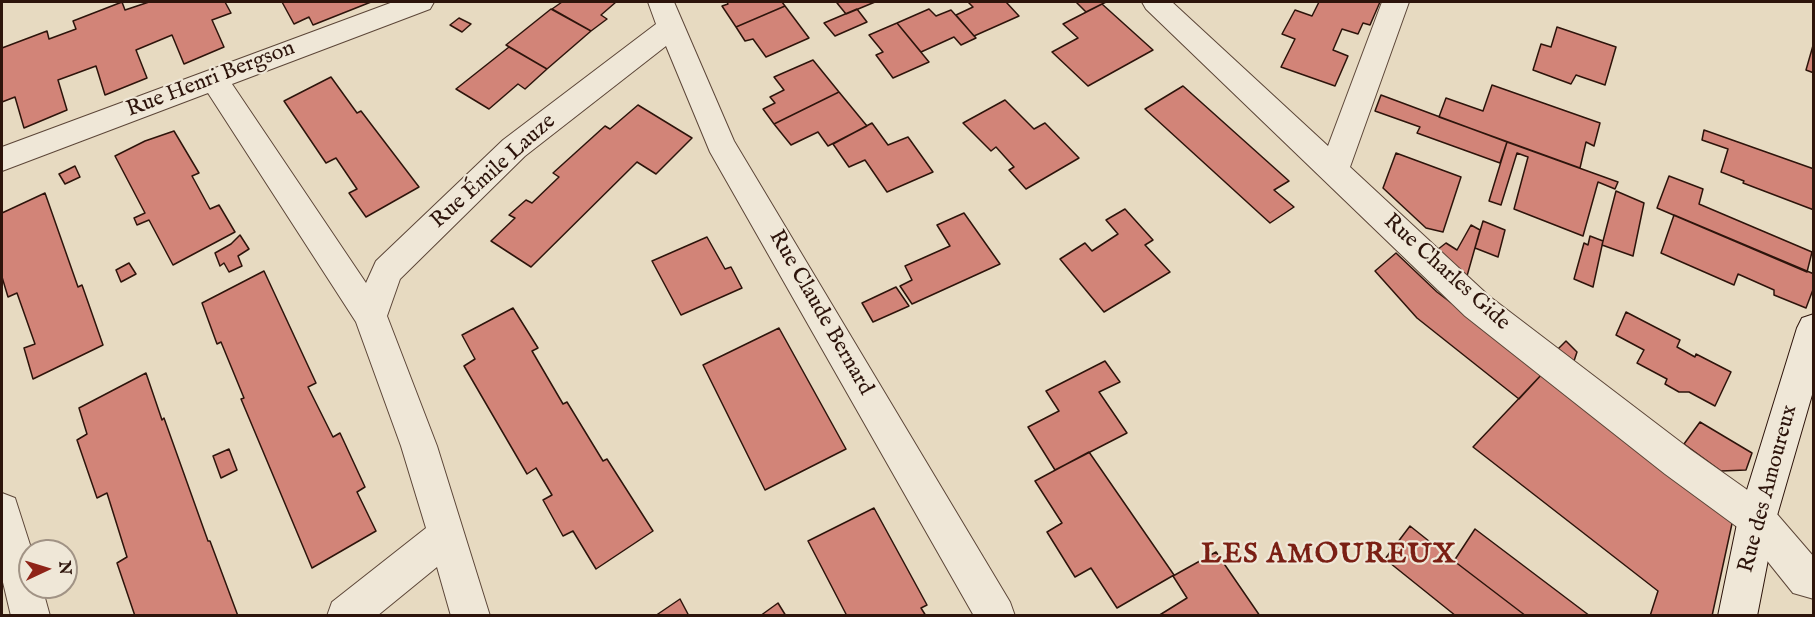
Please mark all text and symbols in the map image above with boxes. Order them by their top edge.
street label: Rue Henri Bergson [123,36,299,124]
street label: Rue Émile Lauze [426,109,562,235]
street label: Rue Charles Gide [1377,209,1515,337]
street label: Rue Claude Bernard [762,226,878,400]
street label: Rue des Amoureux [1734,402,1804,576]
north arrow [18,539,78,599]
district label: LES AMOUREUX [1201,539,1457,573]
text: N [54,560,74,575]

